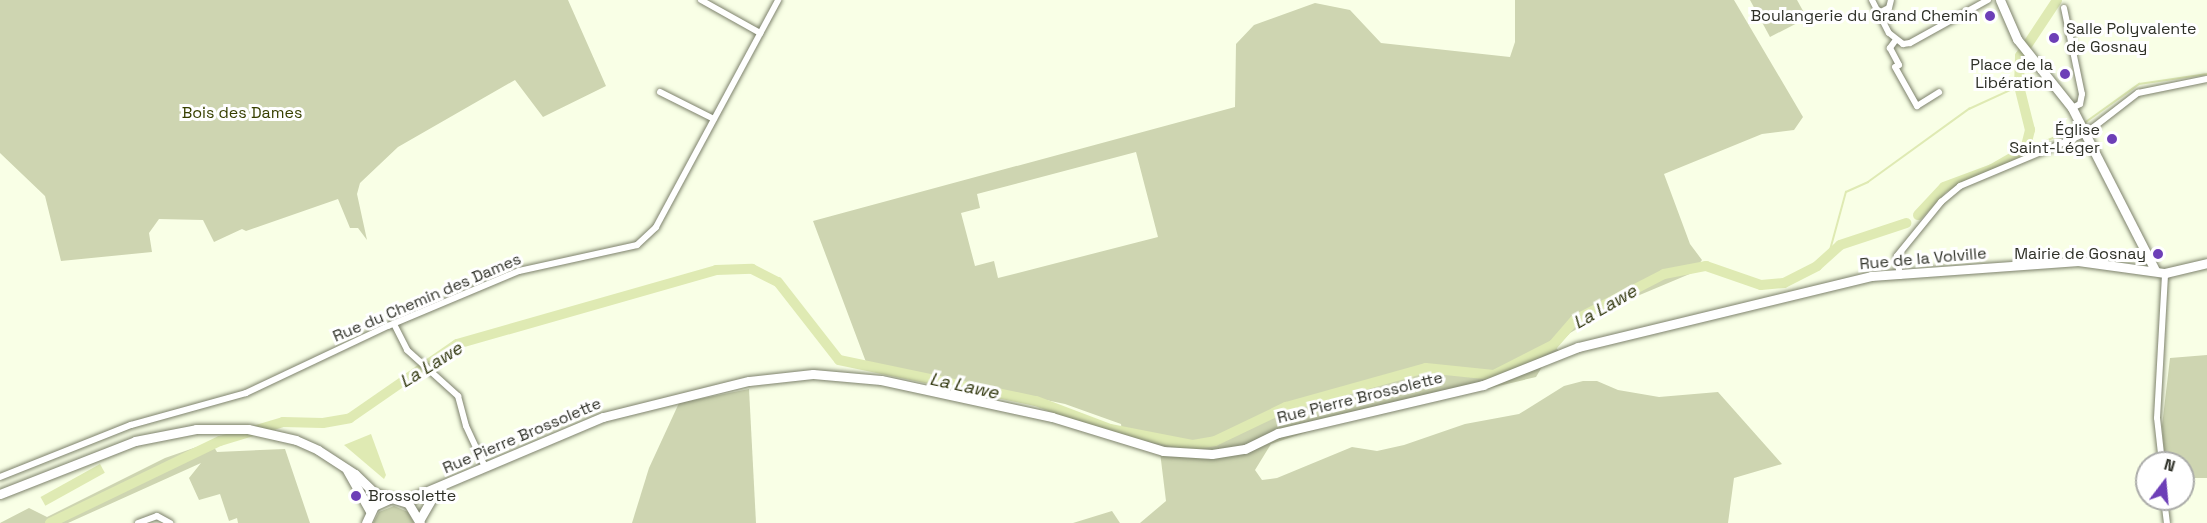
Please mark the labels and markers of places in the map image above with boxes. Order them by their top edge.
place label: Boulangerie du Grand Chemin [1751,6,1978,26]
marker: Boulangerie du Grand Chemin [1983,9,1997,23]
place label: Salle Polyvalente de Gosnay [2066,19,2196,57]
marker: Salle Polyvalente de Gosnay [2047,31,2061,45]
place label: Place de la Libération [1970,55,2053,93]
marker: Place de la Libération [2058,67,2072,81]
place label: Église Saint-Léger [2009,120,2100,158]
marker: Église Saint-Léger [2105,132,2119,146]
place label: Mairie de Gosnay [2014,244,2146,264]
marker: Mairie de Gosnay [2151,247,2165,261]
place label: Brossolette [368,486,456,506]
marker: Brossolette [349,489,363,503]

